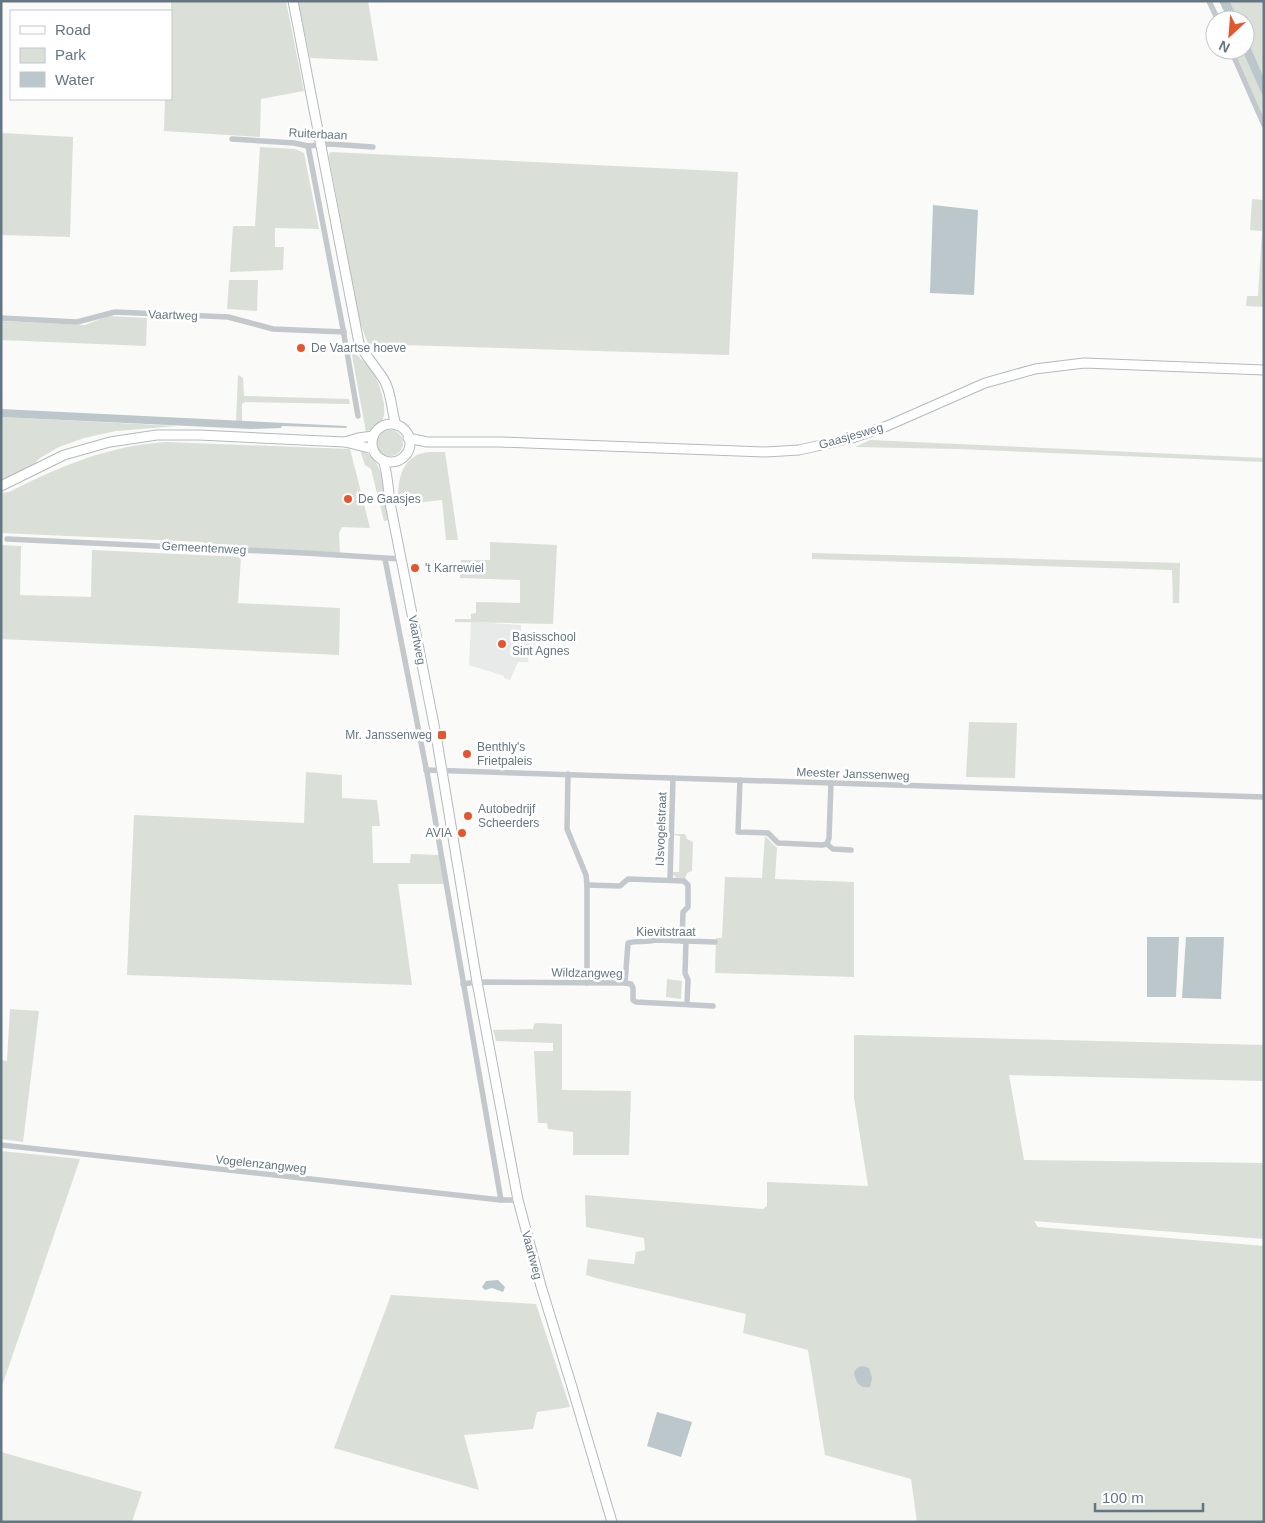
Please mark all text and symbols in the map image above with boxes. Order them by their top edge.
legend [10,10,172,100]
north arrow [1205,10,1255,60]
text: Road [55,21,91,38]
text: N [1216,37,1232,56]
text: Park [55,46,86,63]
text: Water [55,71,94,88]
street label: Ruiterbaan [288,125,348,143]
street label: Vaartweg [148,307,198,323]
place label: De Vaartse hoeve [311,341,406,355]
marker: De Vaartse hoeve [295,342,307,354]
street label: Gaasjesweg [817,420,885,452]
place label: De Gaasjes [358,492,421,506]
marker: De Gaasjes [342,493,354,505]
street label: Gemeentenweg [161,539,247,557]
place label: 't Karrewiel [425,561,484,575]
marker: 't Karrewiel [409,562,421,574]
street label: Vaartweg [405,614,429,666]
place label: Basisschool Sint Agnes [512,630,576,658]
marker: Basisschool Sint Agnes [496,638,508,650]
place label: Mr. Janssenweg [345,728,432,742]
marker: Mr. Janssenweg [436,729,448,741]
place label: Benthly's Frietpaleis [477,740,532,768]
marker: Benthly's Frietpaleis [461,748,473,760]
street label: Meester Janssenweg [796,765,910,783]
street label: IJsvogelstraat [653,791,669,866]
place label: Autobedrijf Scheerders [478,802,539,830]
marker: Autobedrijf Scheerders [462,810,474,822]
place label: AVIA [426,826,452,840]
marker: AVIA [456,827,468,839]
street label: Kievitstraat [636,925,696,939]
street label: Wildzangweg [551,965,623,981]
street label: Vogelenzangweg [215,1152,307,1176]
street label: Vaartweg [519,1229,545,1281]
scale bar [1095,1480,1202,1512]
text: 100 m [1102,1489,1144,1506]

